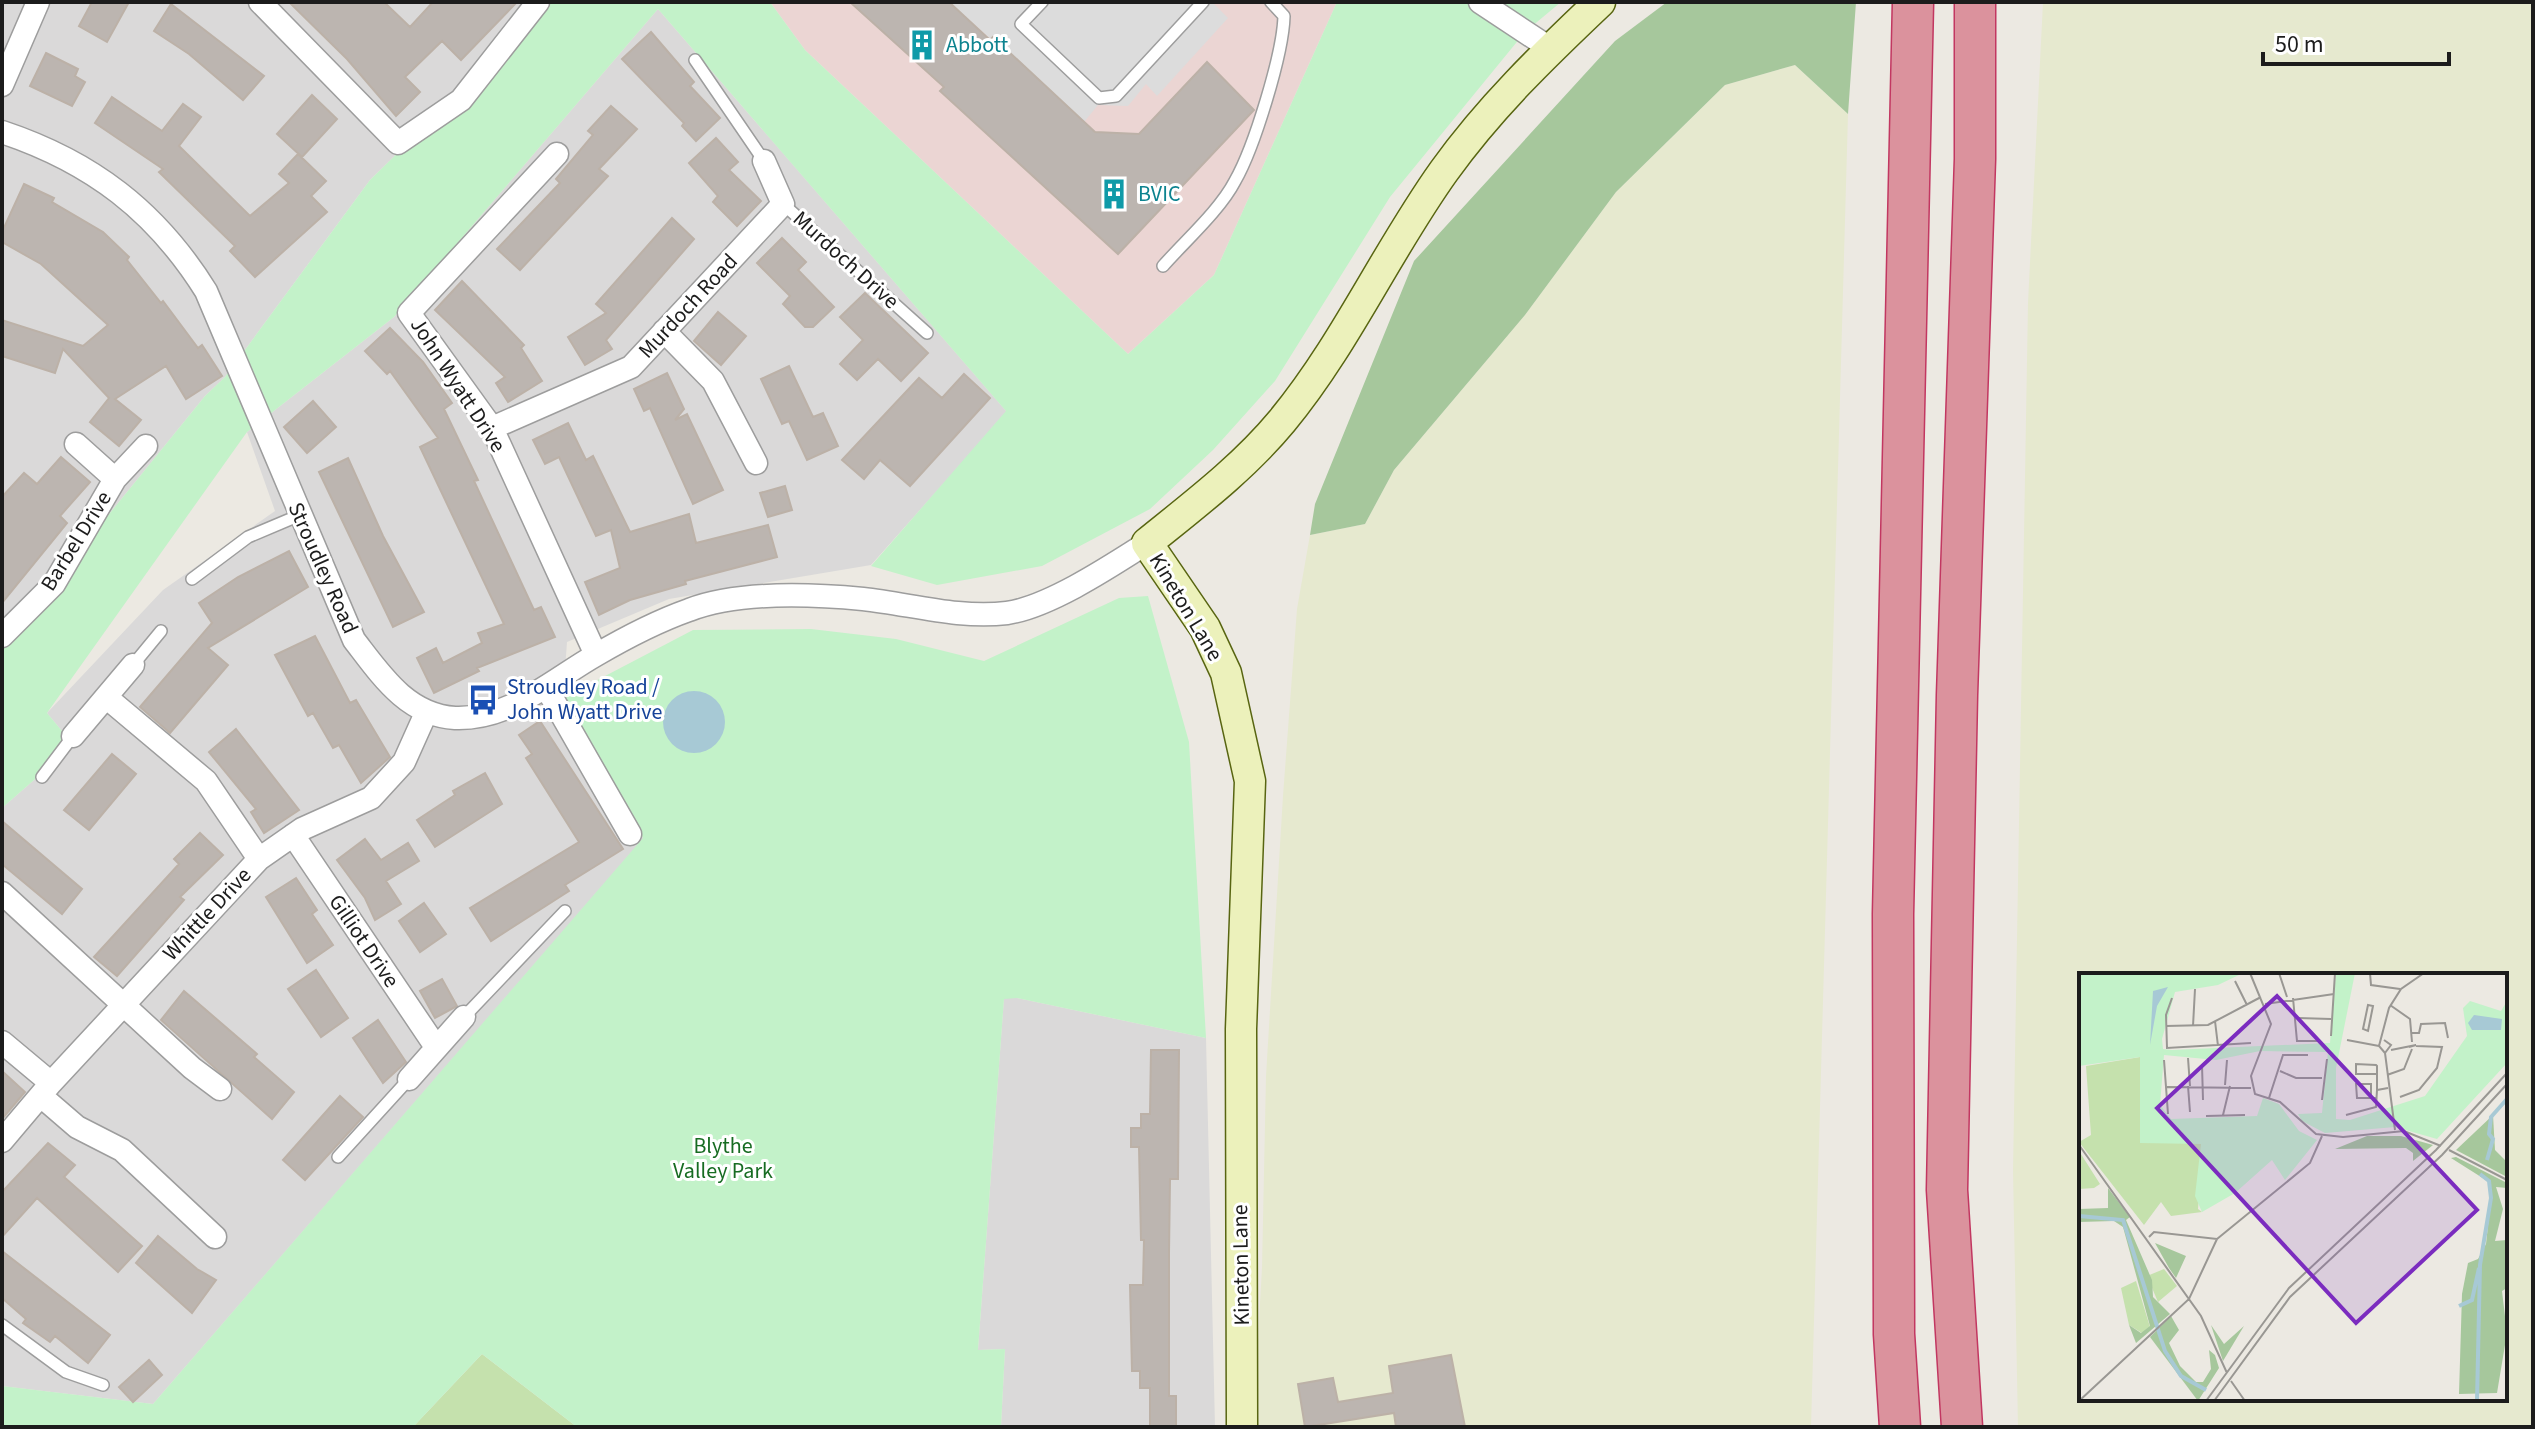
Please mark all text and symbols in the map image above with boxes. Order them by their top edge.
scale bar [2263,16,2449,66]
text: 50 m [2275,27,2324,62]
building icon: Abbott [905,28,939,62]
place label: Abbott [946,29,1009,61]
building icon: BVIC [1097,177,1131,211]
place label: BVIC [1138,178,1181,210]
street label: Murdoch Drive [786,203,906,317]
street label: Murdoch Road [631,246,745,366]
street label: John Wyatt Drive [402,311,514,459]
street label: Barbel Drive [33,485,119,597]
street label: Stroudley Road [280,497,366,639]
street label: Kineton Lane [1141,547,1231,667]
place label: Stroudley Road / John Wyatt Drive [507,671,662,728]
bus stop icon: Stroudley Road / John Wyatt Drive [466,683,500,717]
street label: Whittle Drive [155,860,259,968]
street label: Gilliot Drive [321,888,407,994]
inset map [2079,973,2507,1401]
park label: Blythe Valley Park [673,1130,773,1187]
street label: Kineton Lane [1224,1204,1258,1326]

